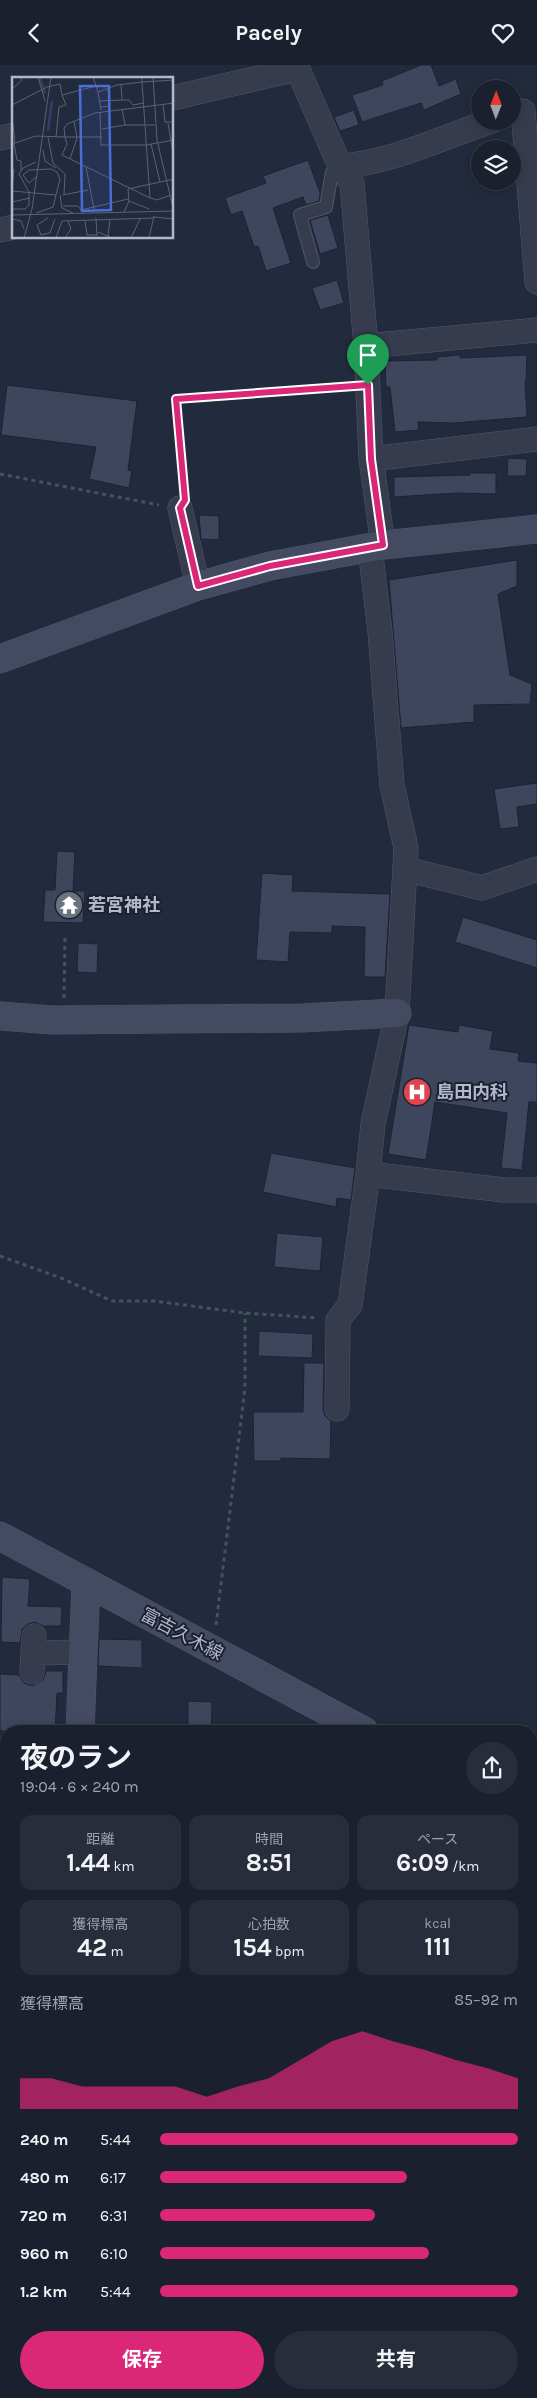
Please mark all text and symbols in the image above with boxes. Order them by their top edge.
icon: back [20,19,48,47]
icon: heart [489,19,517,47]
text: Pacely [235,20,302,46]
inset map [12,77,174,239]
north arrow [471,80,521,130]
map controls [471,80,521,190]
button: layers [471,140,521,190]
pin [347,334,389,385]
icon: arrive [354,341,382,369]
temple icon: 若宮神社 [54,890,84,920]
place label: 若宮神社 [88,894,160,916]
hospital icon: 島田内科 [402,1077,432,1107]
place label: 島田内科 [436,1081,508,1103]
street label: 富吉久木線 [137,1603,227,1665]
text: 夜のラン [20,1741,132,1774]
button: share [466,1742,518,1794]
text: 19:04 · 6 × 240 m [20,1777,139,1796]
text: 距離 [86,1831,114,1848]
text: 時間 [255,1831,283,1848]
text: ペース [417,1831,458,1848]
text: 1.44 [66,1848,110,1877]
text: 8:51 [246,1848,292,1877]
text: 6:09 [396,1848,449,1877]
text: km [110,1858,135,1875]
text: /km [449,1858,479,1875]
text: kcal [424,1915,451,1932]
text: 獲得標高 [72,1916,128,1933]
text: 心拍数 [248,1916,290,1933]
text: 111 [424,1932,451,1961]
text: 42 [77,1933,107,1962]
text: 154 [233,1933,272,1962]
text: m [107,1943,124,1960]
text: bpm [272,1943,305,1960]
text: 85–92 m [454,1990,518,2009]
text: 獲得標高 [20,1994,84,2013]
text: 240 m [20,2130,69,2149]
text: 5:44 [100,2130,131,2149]
text: 480 m [20,2168,69,2187]
text: 6:17 [100,2168,126,2187]
text: 720 m [20,2206,67,2225]
text: 6:31 [100,2206,128,2225]
text: 960 m [20,2244,69,2263]
text: 6:10 [100,2244,128,2263]
text: 1.2 km [20,2282,68,2301]
text: 5:44 [100,2282,131,2301]
button: 保存 [20,2331,264,2389]
button: 共有 [274,2331,518,2389]

